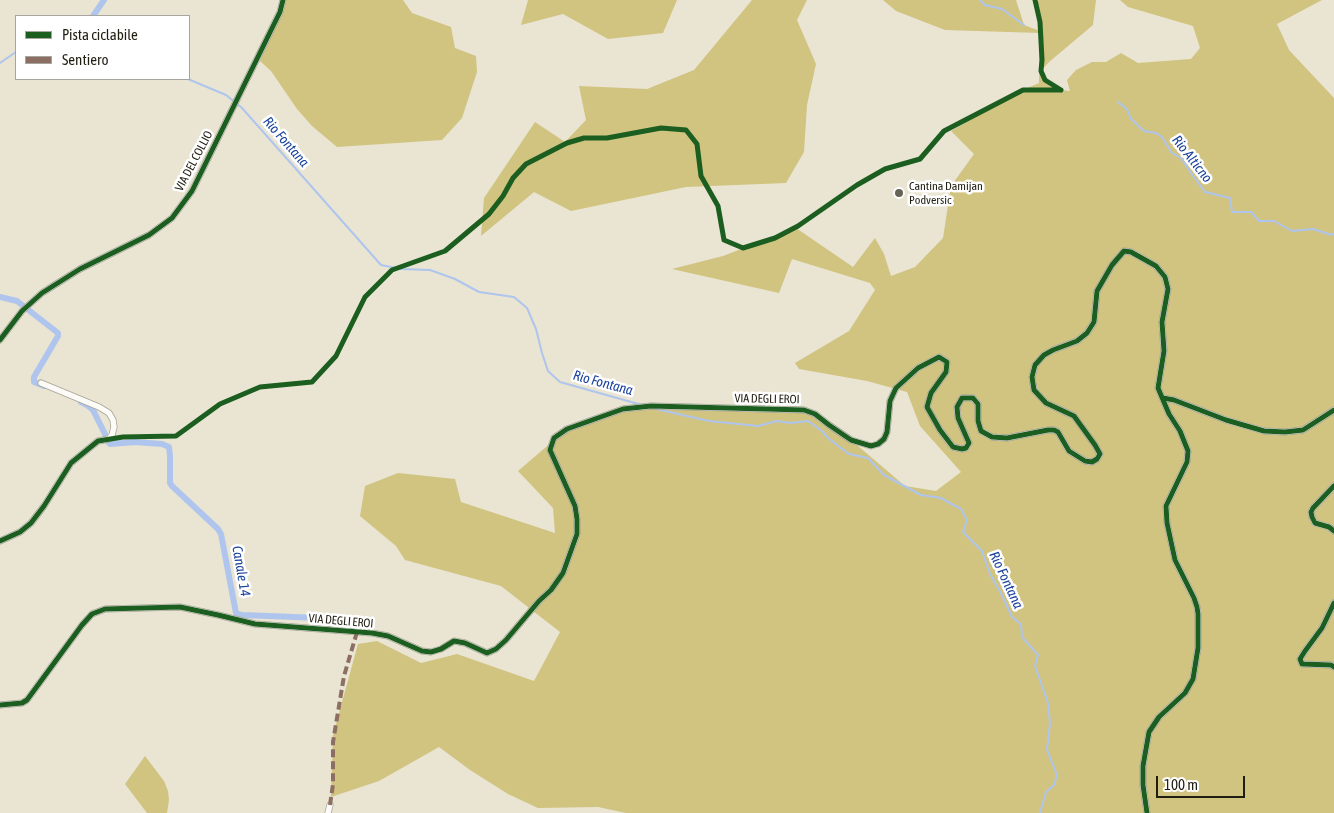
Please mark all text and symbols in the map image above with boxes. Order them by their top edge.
legend [15,15,190,80]
text: Pista ciclabile [62,26,138,43]
text: Sentiero [62,51,108,68]
water label: Rio Fontana [260,113,312,171]
street label: VIA DEL COLLIO [172,128,216,194]
water label: Rio Alticno [1168,132,1216,186]
place label: Cantina Damijan Podversic [909,179,983,207]
marker: Cantina Damijan Podversic [893,187,905,199]
water label: Rio Fontana [571,367,635,399]
street label: VIA DEGLI EROI [734,391,800,407]
water label: Canale 14 [228,544,254,598]
water label: Rio Fontana [985,549,1027,611]
street label: VIA DEGLI EROI [308,611,374,631]
scale bar [1159,766,1248,798]
text: 100 m [1164,776,1198,793]

